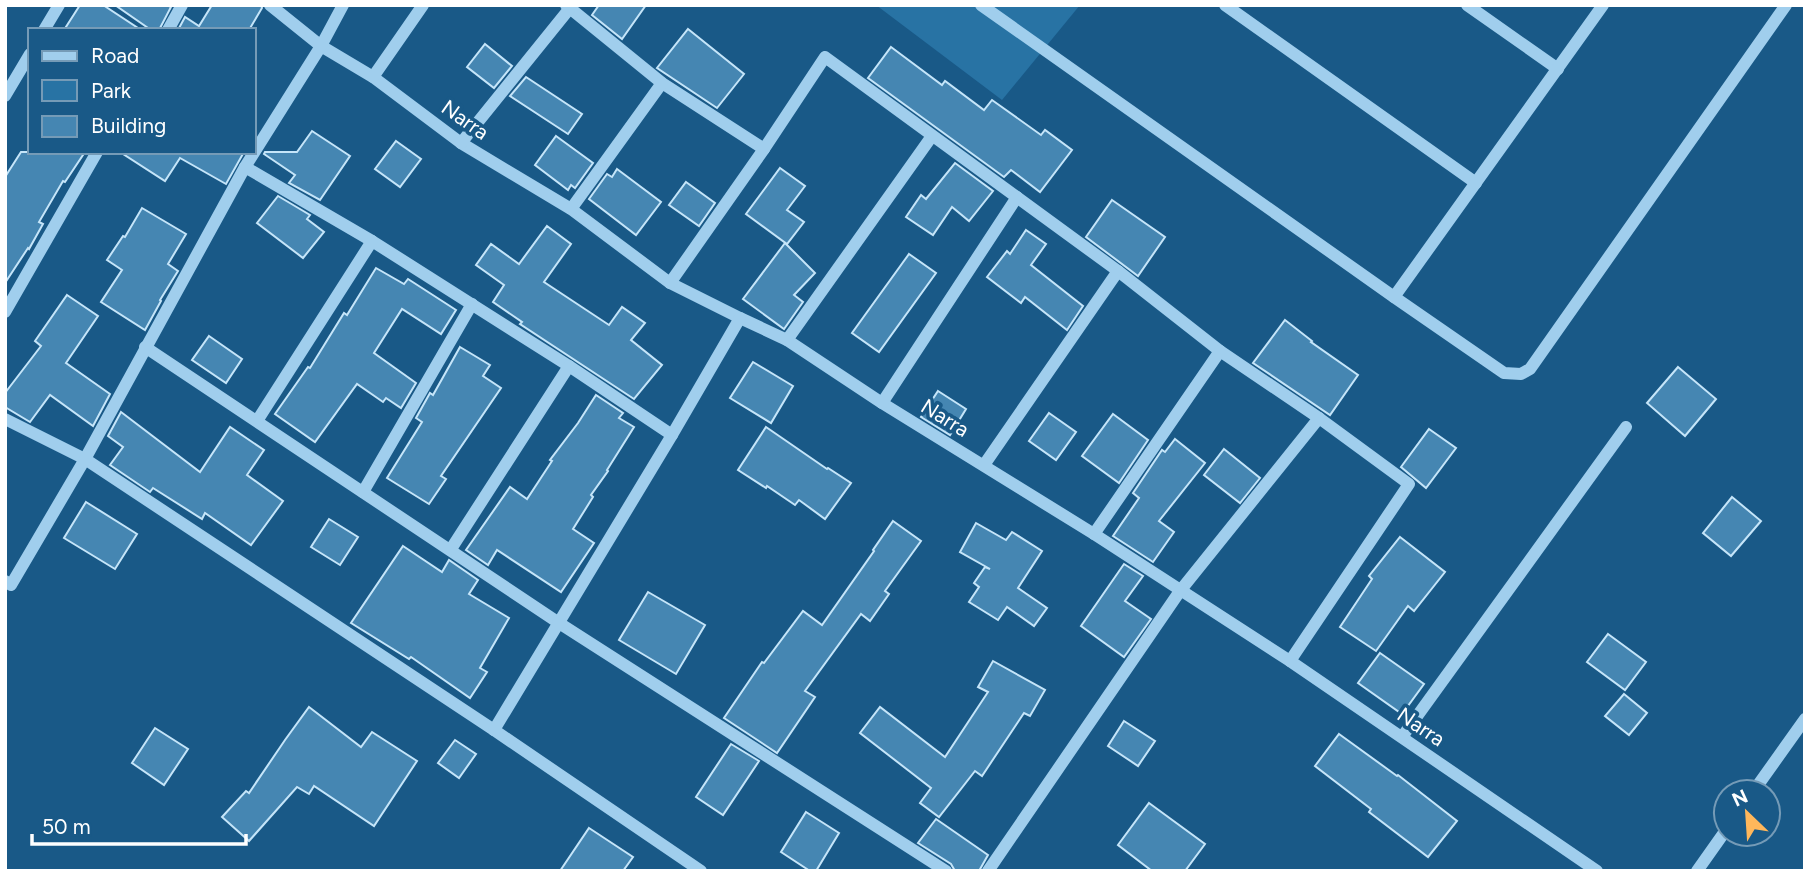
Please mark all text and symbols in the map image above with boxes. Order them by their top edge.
legend [28,28,256,154]
text: Road [91,43,139,68]
text: Park [91,78,132,103]
street label: Narra [437,94,494,145]
text: Building [91,113,166,138]
street label: Narra [917,393,974,442]
street label: Narra [1393,702,1450,751]
north arrow [1712,778,1782,848]
text: N [1729,785,1752,812]
scale bar [32,802,245,846]
text: 50 m [42,814,91,839]

